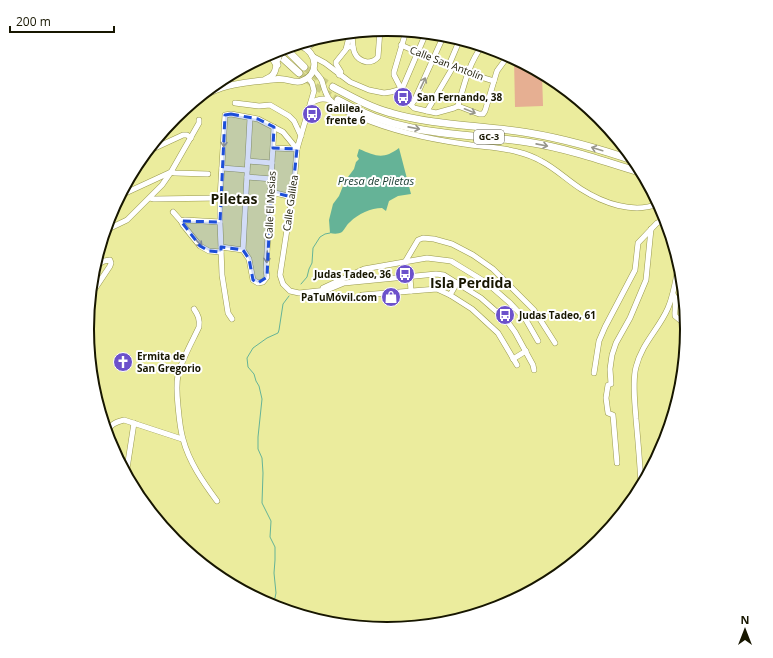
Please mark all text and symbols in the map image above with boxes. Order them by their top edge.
scale bar [10,8,114,34]
text: 200 m [16,13,51,30]
street label: Calle San Antolín [408,42,486,84]
one-way arrow [420,77,427,89]
bus stop icon: San Fernando, 38 [392,86,414,108]
place label: San Fernando, 38 [417,90,503,104]
place label: Galilea, frente 6 [326,101,366,127]
bus stop icon: Galilea, frente 6 [301,103,323,125]
one-way arrow [464,107,476,115]
one-way arrow [407,124,420,132]
road number: GC-3 [474,130,504,144]
one-way arrow [220,134,227,147]
one-way arrow [536,141,549,149]
one-way arrow [591,145,604,152]
street label: Calle El Mesias [261,170,279,239]
water label: Presa de Piletas [338,173,414,188]
street label: Calle Galilea [279,174,301,232]
district label: Piletas [210,189,258,208]
one-way arrow [193,237,202,248]
one-way arrow [263,250,270,263]
bus stop icon: Judas Tadeo, 36 [394,263,416,285]
place label: Judas Tadeo, 36 [313,267,391,281]
district label: Isla Perdida [430,273,512,292]
shop icon: PaTuMóvil.com [380,286,402,308]
place label: PaTuMóvil.com [301,290,377,304]
bus stop icon: Judas Tadeo, 61 [494,304,516,326]
place label: Judas Tadeo, 61 [518,308,596,322]
place label: Ermita de San Gregorio [137,349,201,375]
church icon: Ermita de San Gregorio [112,351,134,373]
north arrow [725,610,765,650]
text: N [741,612,749,627]

